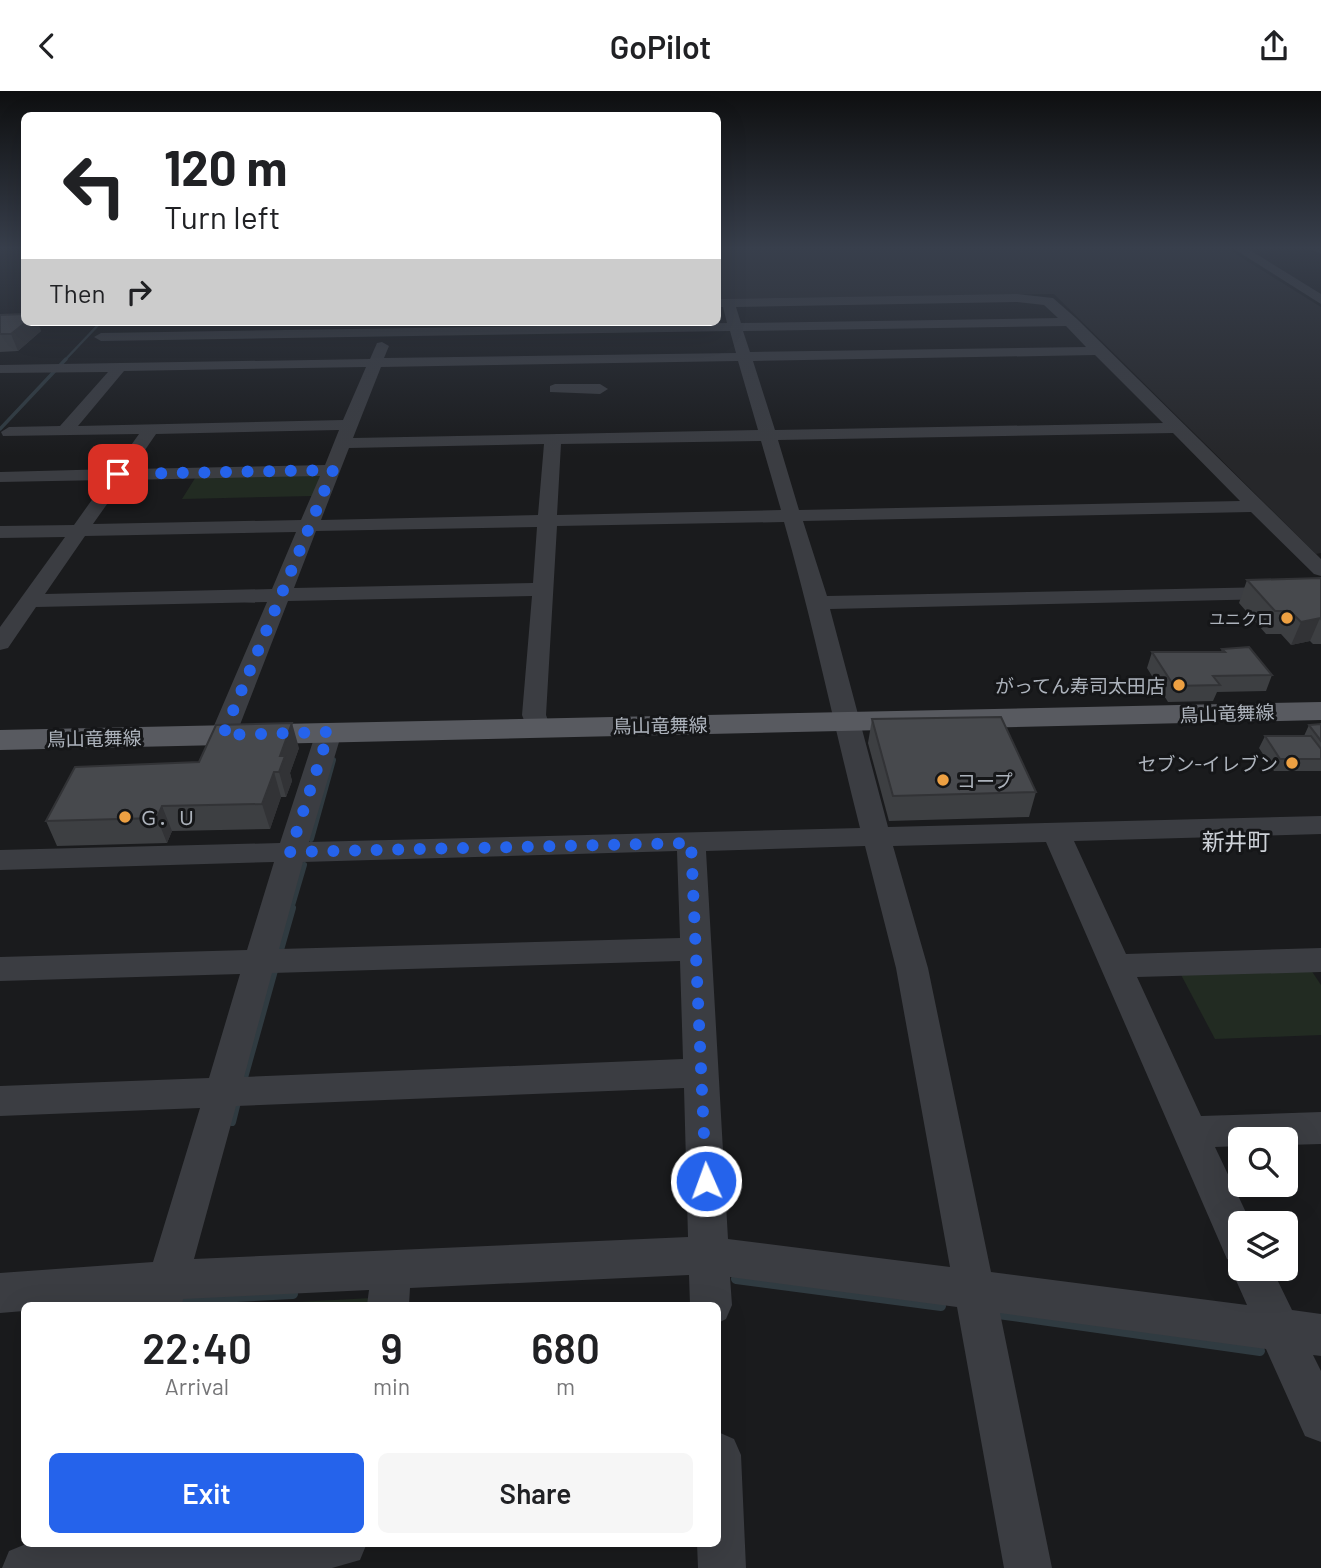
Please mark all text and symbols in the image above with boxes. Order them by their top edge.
icon: back [28,27,66,65]
text: GoPilot [610,27,711,65]
icon: share [1255,27,1293,65]
text: 120 m [164,137,287,196]
icon: left [49,140,140,231]
text: Turn left [164,197,281,235]
icon: right [120,273,158,311]
text: Then [49,277,106,308]
pin [88,444,148,504]
icon: arrive [99,455,137,493]
place label: ユニクロ [1209,609,1273,628]
marker: ユニクロ [1279,610,1295,626]
place label: がってん寿司太田店 [995,674,1165,697]
marker: がってん寿司太田店 [1171,677,1187,693]
street label: 鳥山竜舞線 [1179,700,1275,726]
street label: 鳥山竜舞線 [612,713,708,737]
street label: 鳥山竜舞線 [46,726,142,750]
place label: セブン-イレブン [1138,752,1278,775]
marker: セブン-イレブン [1284,755,1300,771]
place label: コープ [957,769,1013,792]
marker: コープ [935,772,951,788]
place label: Ｇ．Ｕ [139,806,196,829]
marker: Ｇ．Ｕ [117,809,133,825]
district label: 新井町 [1202,827,1271,855]
map controls [1228,1127,1298,1281]
button: search [1228,1127,1298,1197]
position arrow [669,1144,743,1218]
button: layers [1228,1211,1298,1281]
text: 22:40 [142,1322,252,1372]
text: 9 [380,1322,403,1372]
text: 680 [531,1322,600,1372]
text: Arrival [165,1372,229,1400]
text: min [373,1372,410,1400]
text: m [556,1372,575,1400]
button: Exit [49,1453,364,1533]
button: Share [378,1453,693,1533]

